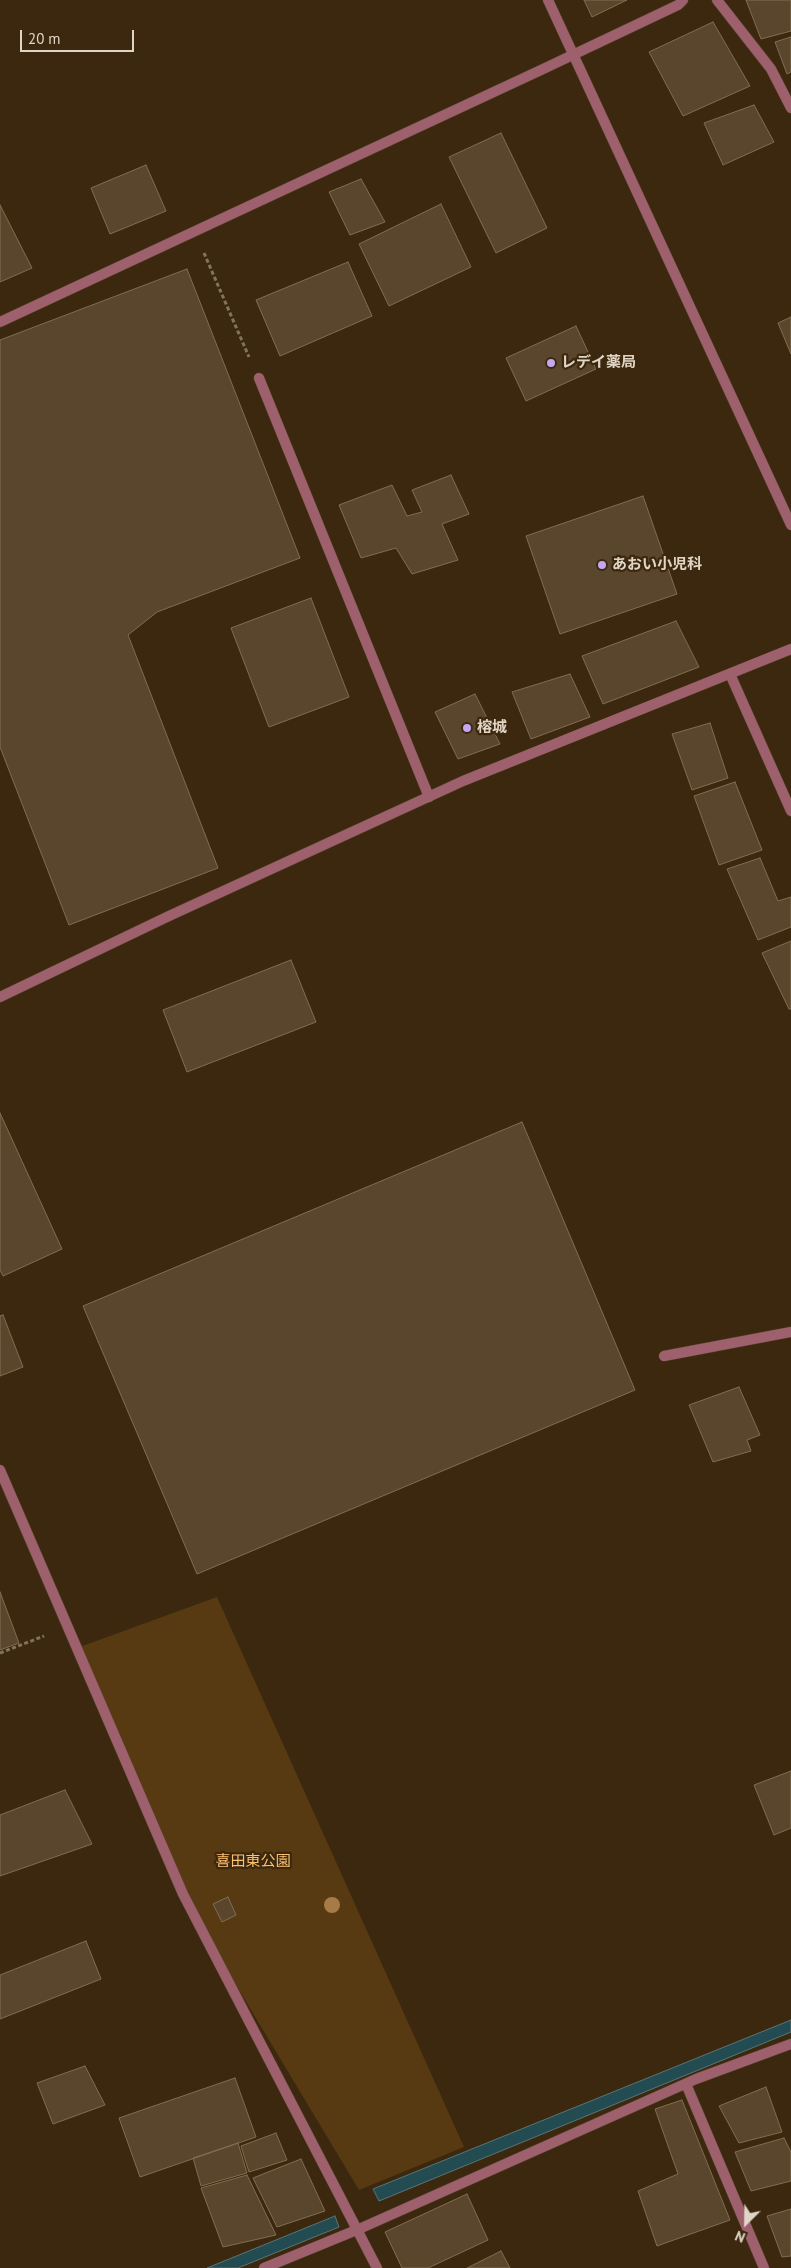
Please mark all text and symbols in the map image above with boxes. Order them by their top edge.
scale bar [22,20,136,52]
text: 20 m [28,29,61,48]
place label: レデイ薬局 [561,354,636,372]
marker: レデイ薬局 [545,357,557,369]
place label: あおい小児科 [612,556,702,574]
marker: あおい小児科 [596,559,608,571]
place label: 榕城 [477,719,507,737]
marker: 榕城 [461,722,473,734]
park label: 喜田東公園 [216,1853,290,1871]
north arrow [721,2198,771,2248]
text: N [732,2227,748,2247]

